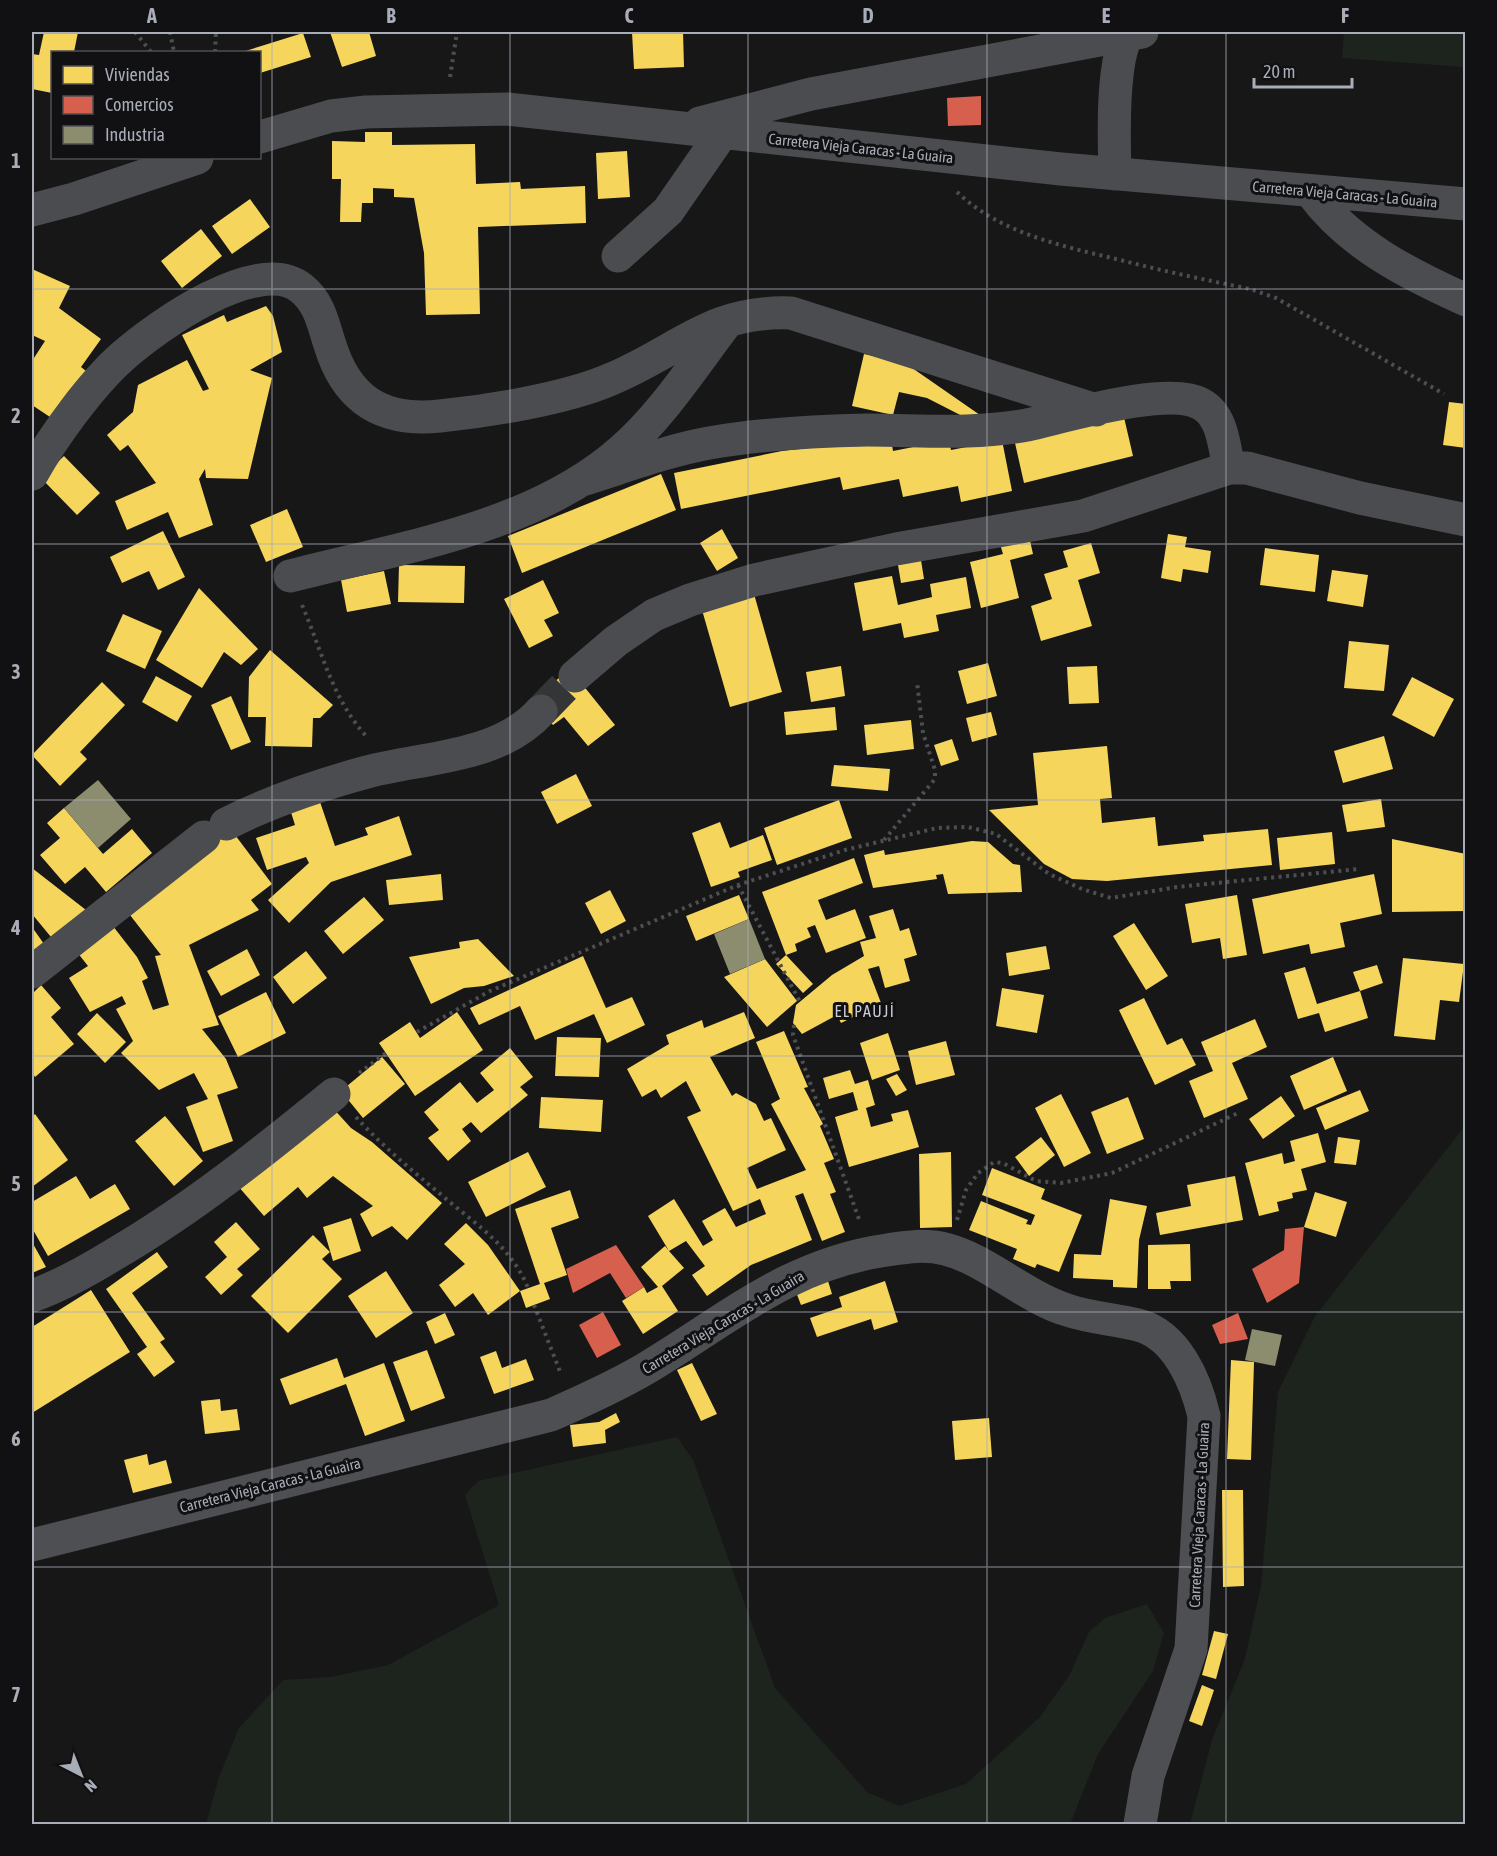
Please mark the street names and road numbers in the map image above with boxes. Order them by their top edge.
street label: Carretera Vieja Caracas - La Guaira [768,130,954,166]
street label: Carretera Vieja Caracas - La Guaira [1252,177,1438,211]
street label: Carretera Vieja Caracas - La Guaira [639,1267,807,1377]
street label: Carretera Vieja Caracas - La Guaira [1186,1422,1212,1608]
street label: Carretera Vieja Caracas - La Guaira [178,1454,362,1516]

